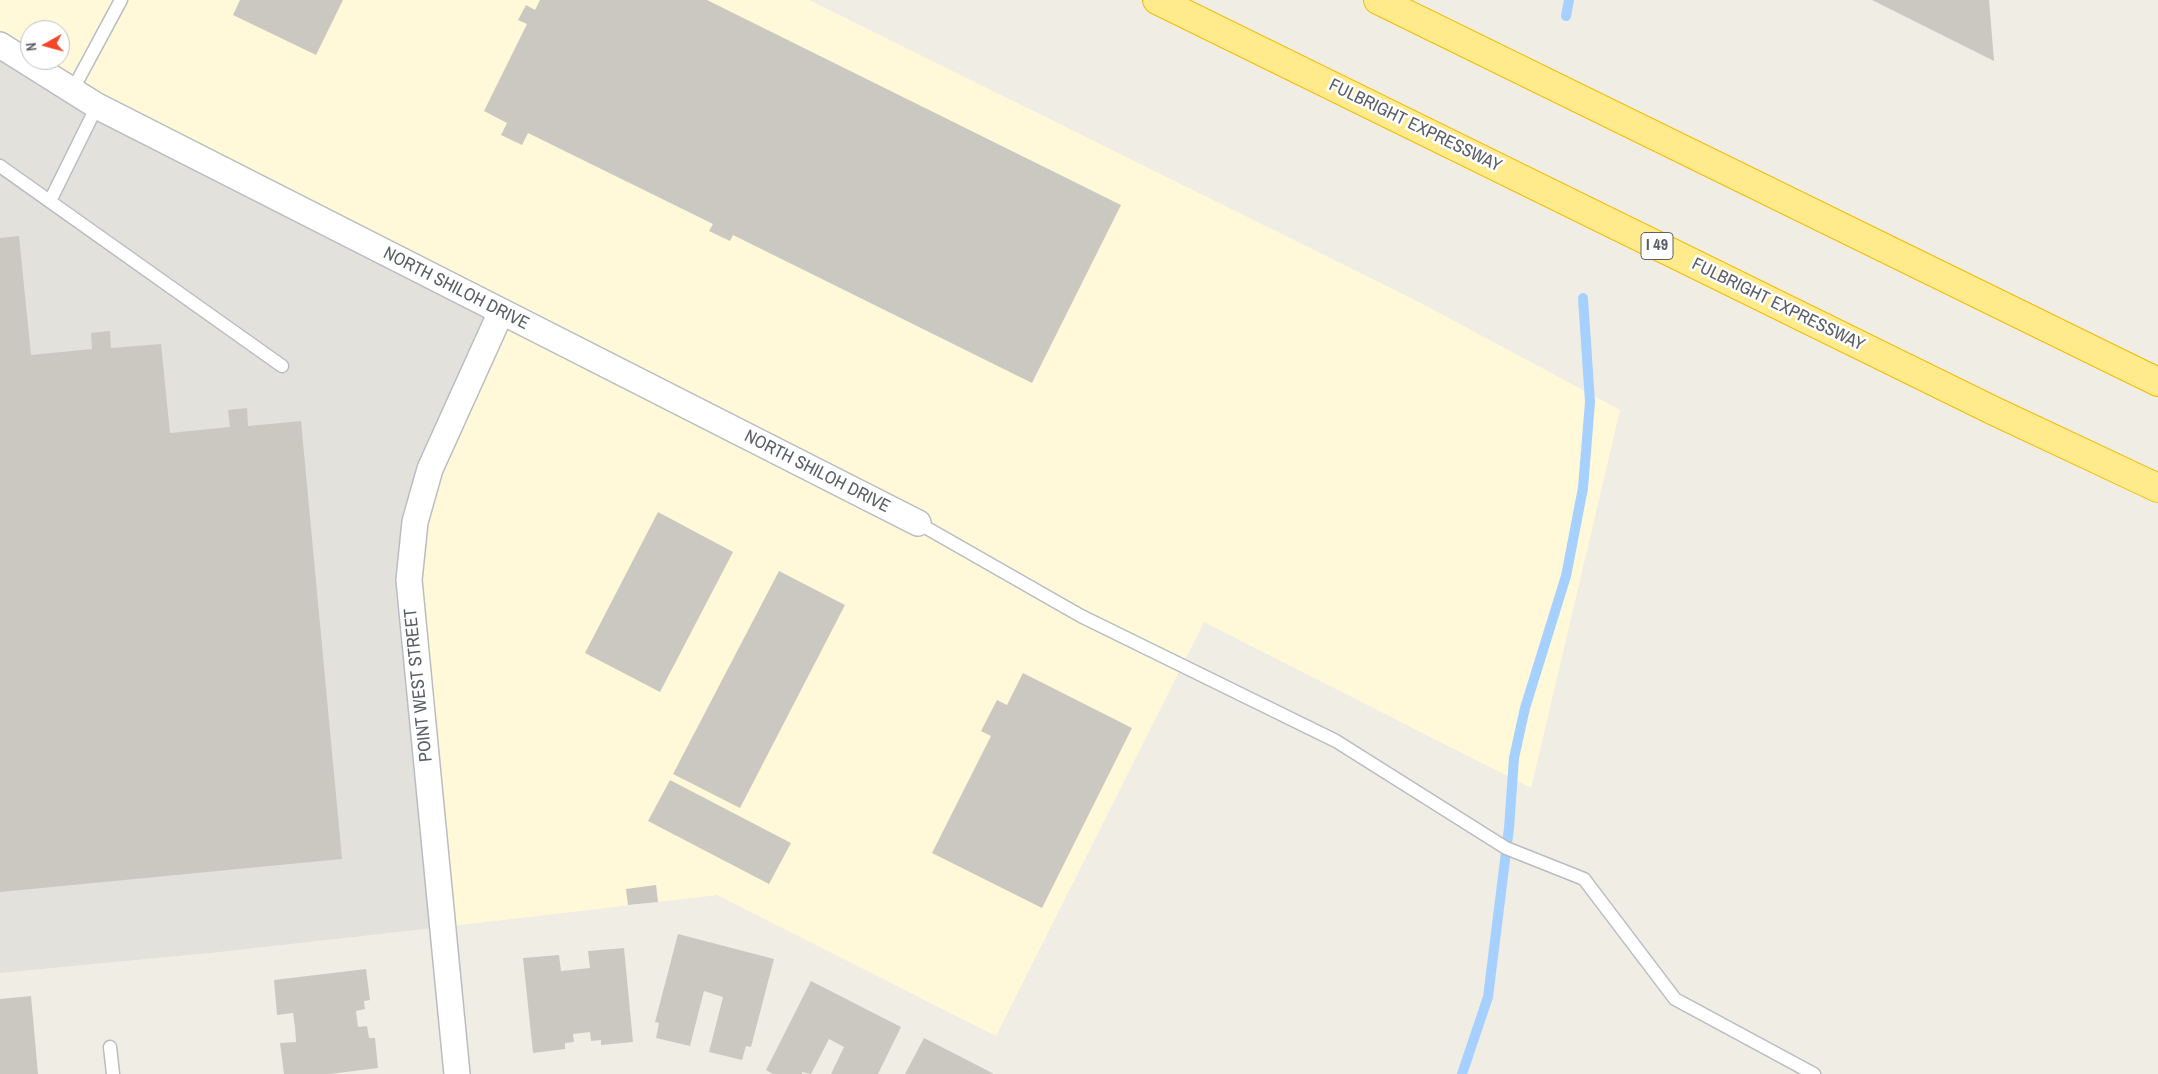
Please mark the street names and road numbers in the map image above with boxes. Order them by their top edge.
street label: FULBRIGHT EXPRESSWAY [1325,75,1505,177]
road number: I 49 [1641,232,1673,260]
street label: NORTH SHILOH DRIVE [380,243,532,335]
street label: FULBRIGHT EXPRESSWAY [1688,254,1868,356]
street label: NORTH SHILOH DRIVE [741,426,893,518]
street label: POINT WEST STREET [400,607,438,763]

